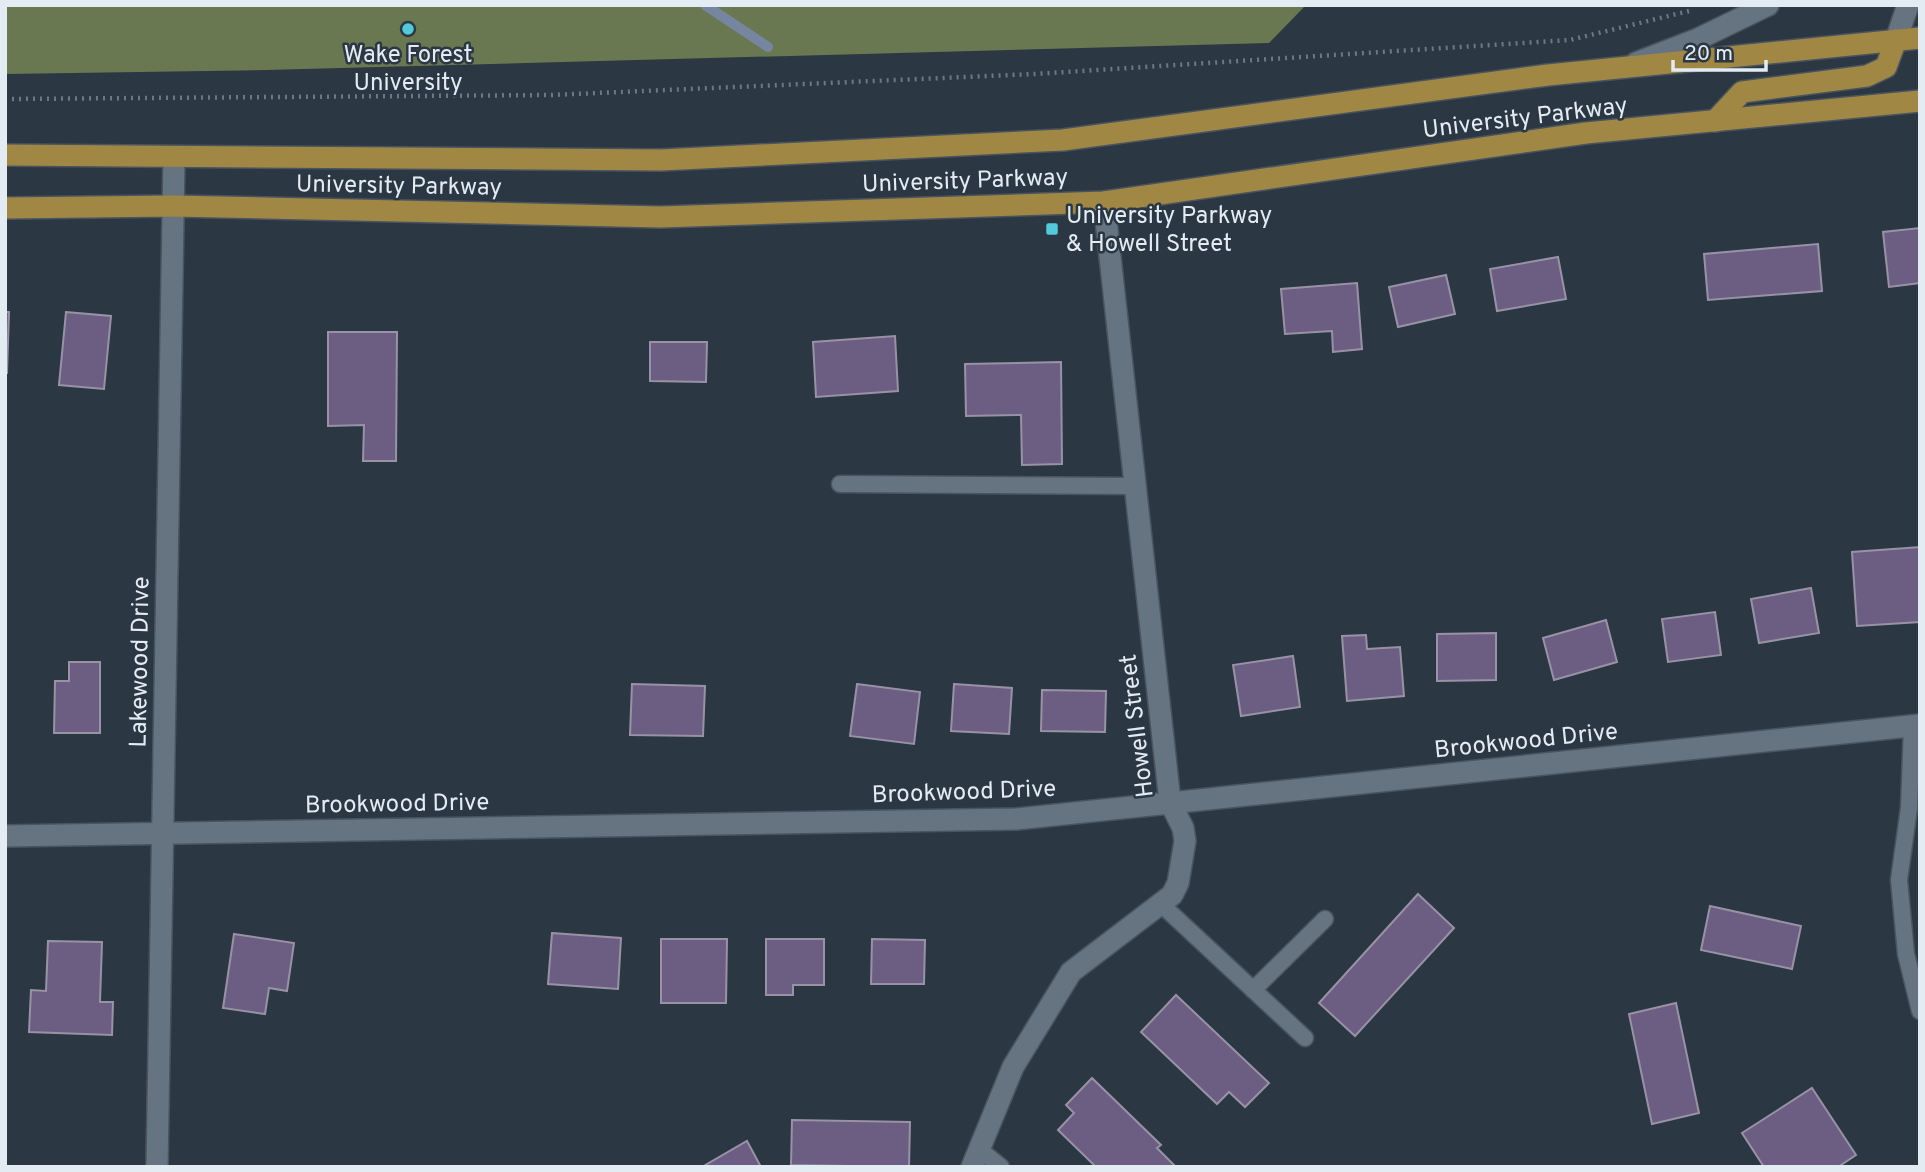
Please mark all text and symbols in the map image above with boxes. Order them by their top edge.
marker: Wake Forest University [400,21,416,37]
scale bar [1673,28,1766,72]
place label: Wake Forest University [343,41,473,99]
text: 20 m [1684,41,1733,68]
street label: University Parkway [1421,92,1629,146]
street label: University Parkway [861,163,1069,201]
street label: University Parkway [296,170,502,204]
place label: University Parkway & Howell Street [1066,202,1272,260]
marker: University Parkway & Howell Street [1044,221,1060,237]
street label: Lakewood Drive [125,576,157,748]
street label: Howell Street [1114,652,1162,799]
street label: Brookwood Drive [1433,717,1620,767]
street label: Brookwood Drive [871,775,1057,811]
street label: Brookwood Drive [305,788,490,822]

